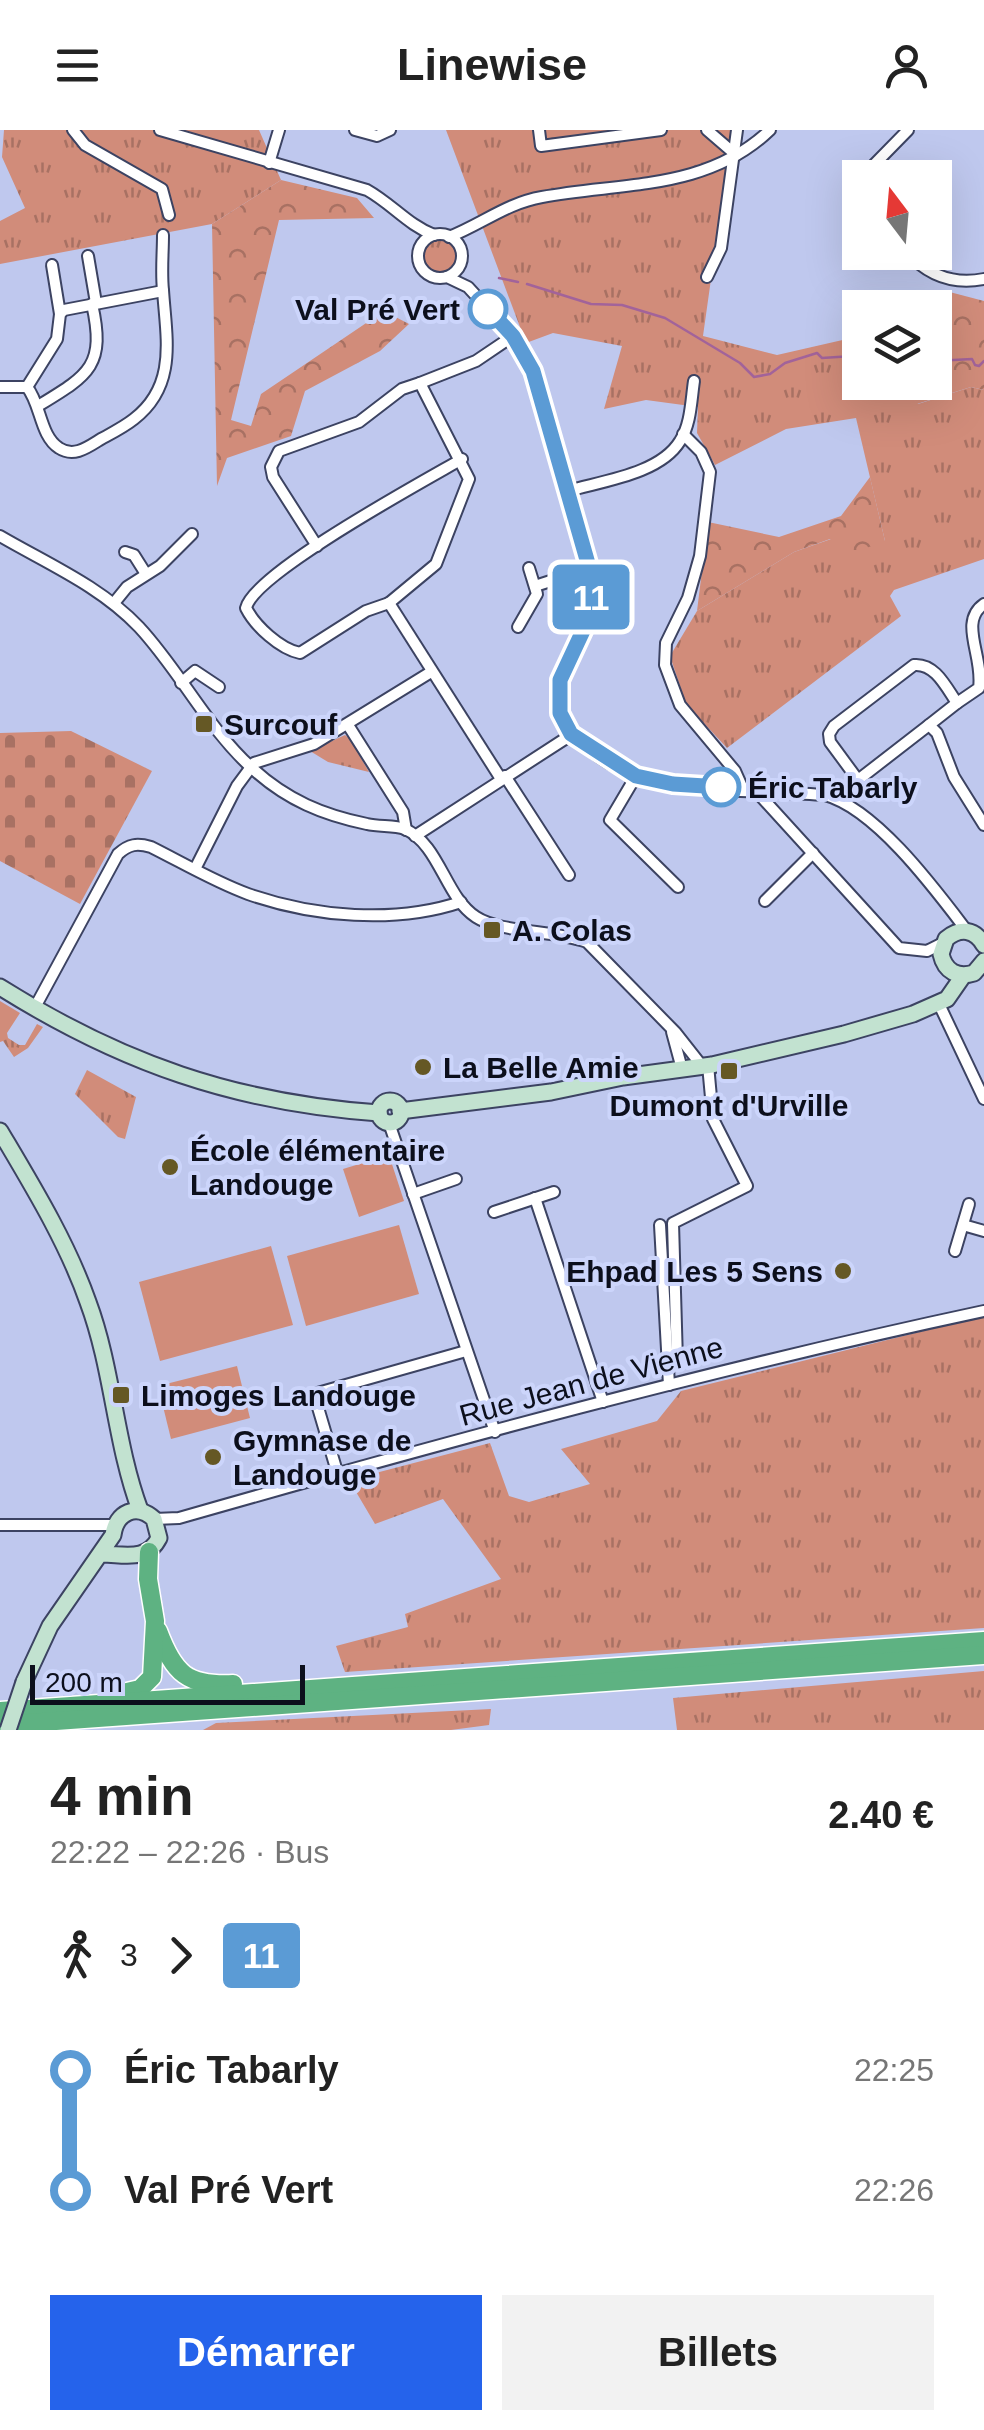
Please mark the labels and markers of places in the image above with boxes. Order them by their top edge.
marker: Val Pré Vert [469,290,507,328]
place label: Val Pré Vert [295,293,460,326]
place label: Surcouf [224,708,338,741]
marker: Surcouf [193,713,215,735]
marker: Éric Tabarly [702,768,740,806]
place label: Éric Tabarly [748,771,918,804]
place label: A. Colas [512,914,632,947]
marker: A. Colas [481,919,503,941]
place label: La Belle Amie [443,1051,639,1084]
marker: La Belle Amie [412,1056,434,1078]
marker: Dumont d'Urville [718,1060,740,1082]
place label: Dumont d'Urville [610,1089,848,1122]
place label: École élémentaire Landouge [190,1134,445,1201]
marker: École élémentaire Landouge [159,1156,181,1178]
place label: Ehpad Les 5 Sens [566,1255,823,1288]
marker: Ehpad Les 5 Sens [832,1260,854,1282]
place label: Limoges Landouge [141,1379,416,1412]
marker: Limoges Landouge [110,1384,132,1406]
place label: Gymnase de Landouge [233,1424,411,1491]
marker: Gymnase de Landouge [202,1446,224,1468]

